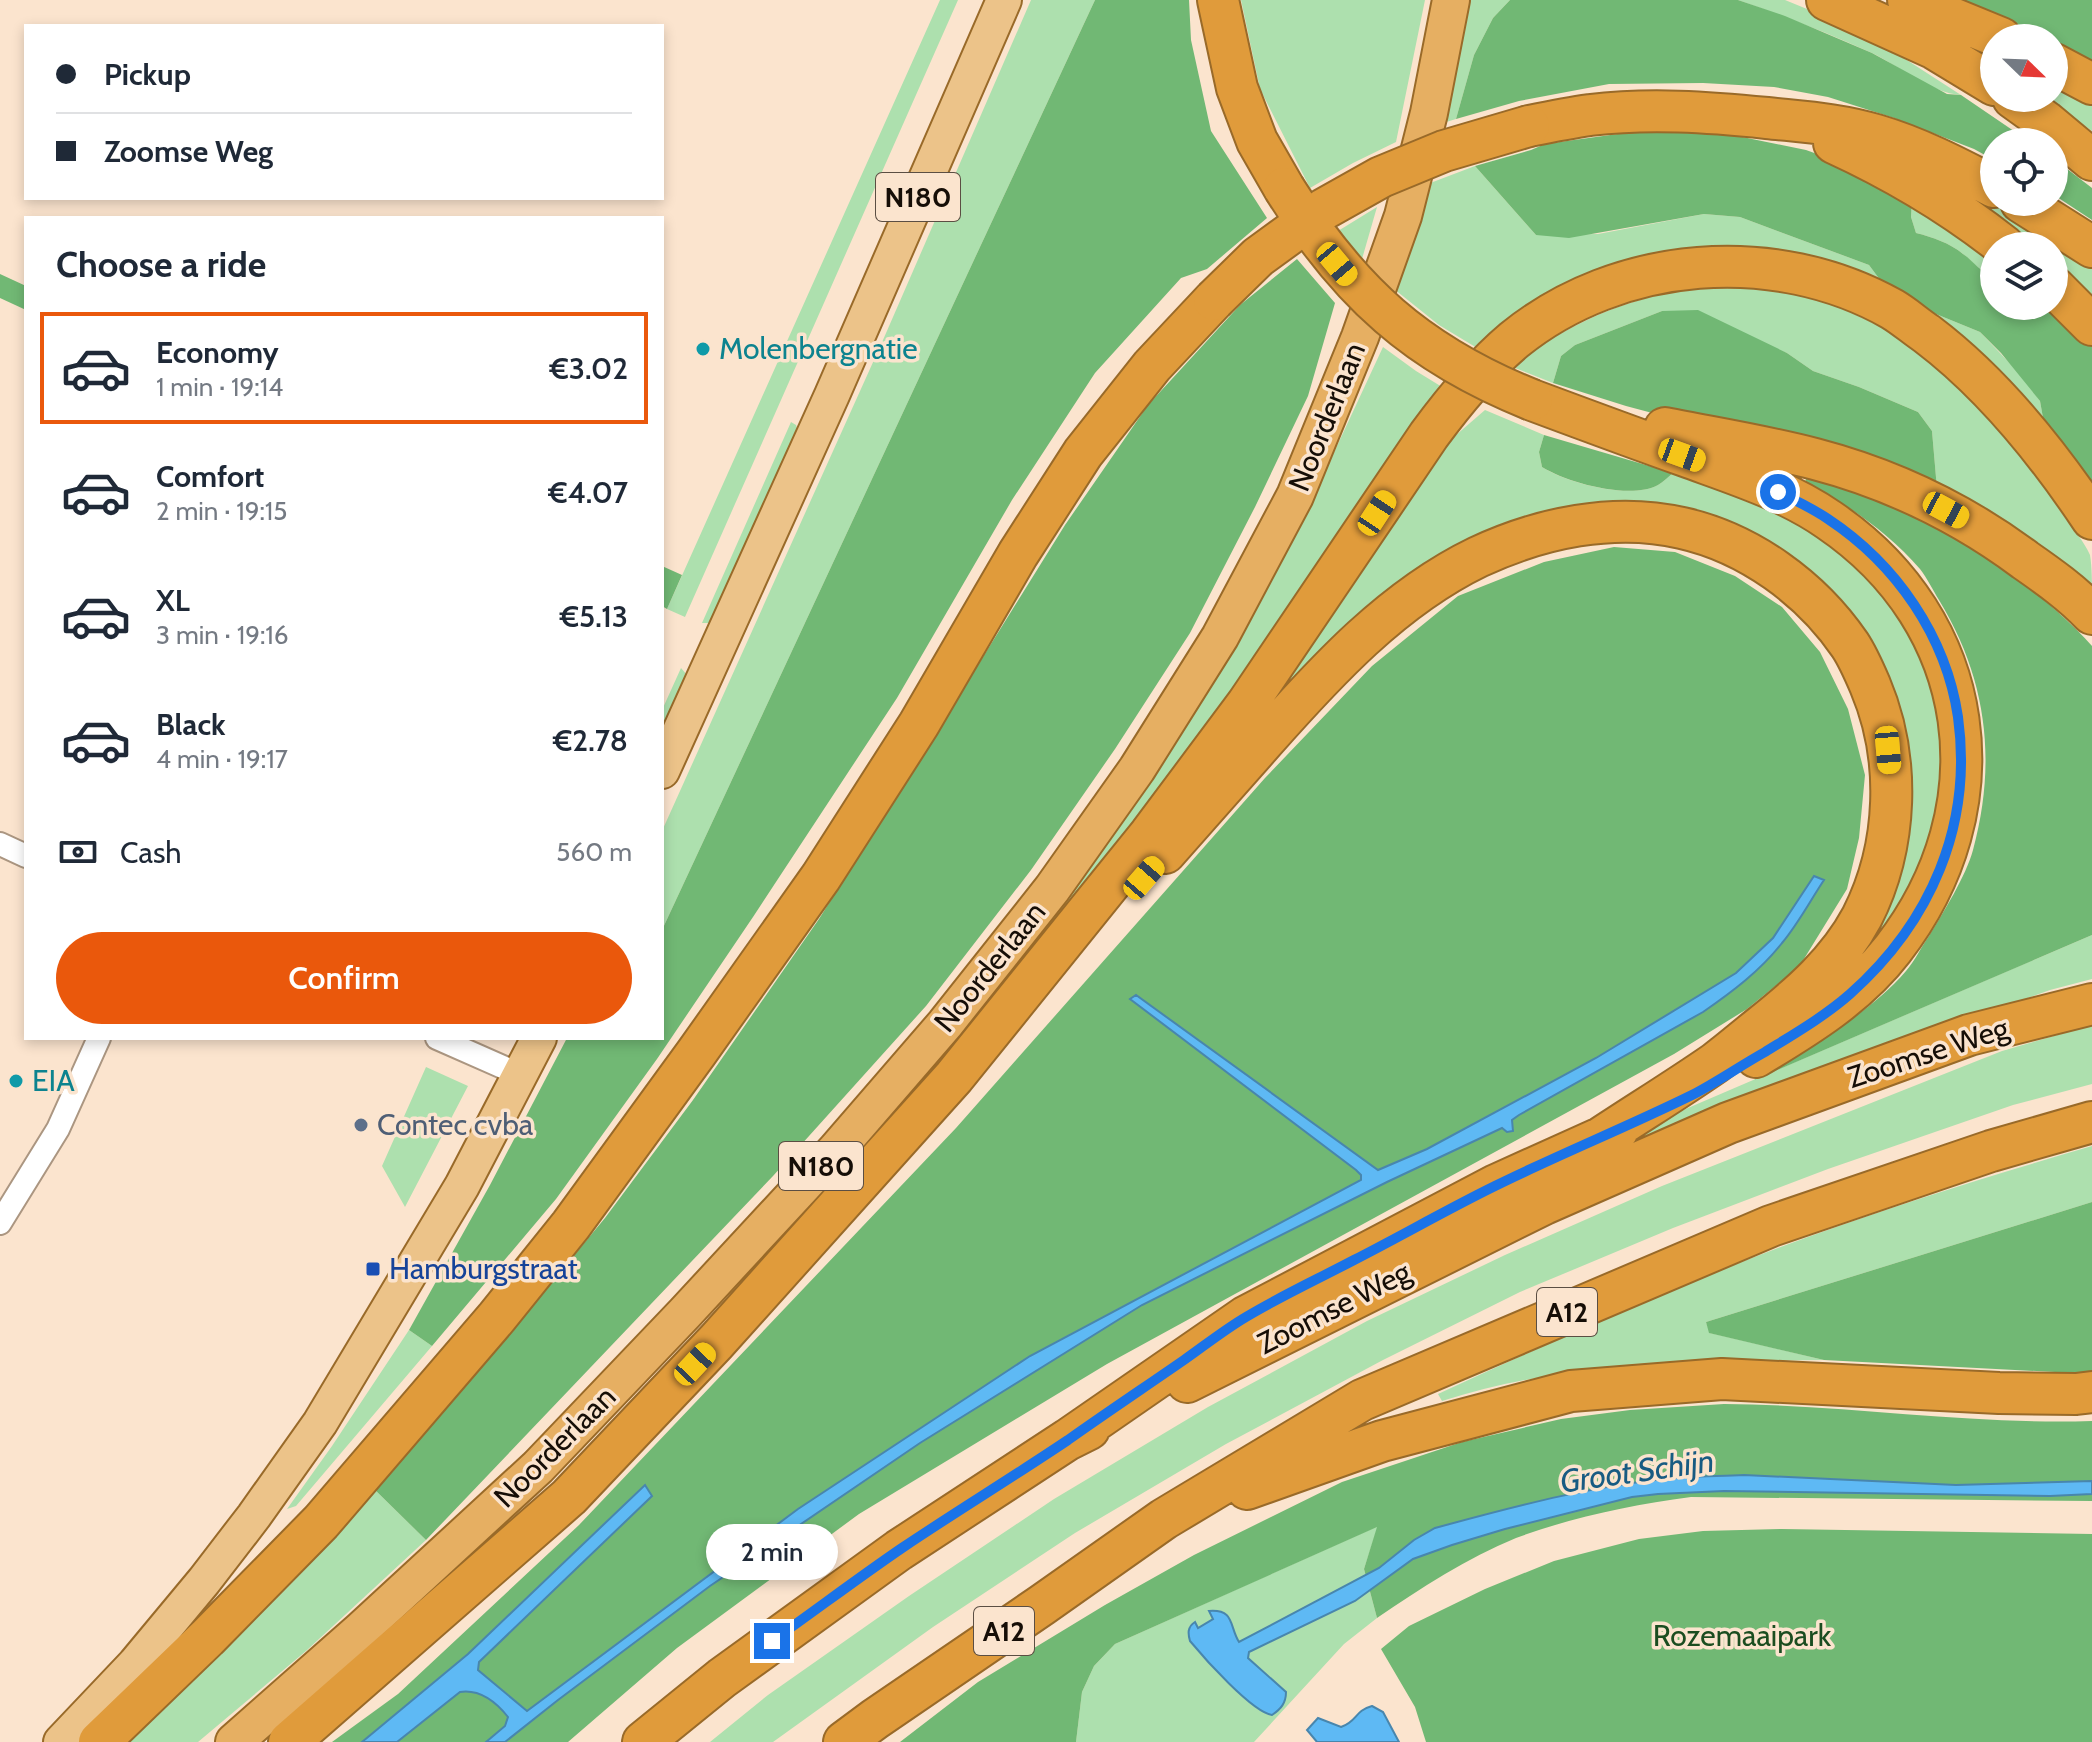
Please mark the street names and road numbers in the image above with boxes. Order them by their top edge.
road number: N180 [876,173,960,221]
street label: Noorderlaan [1280,337,1373,496]
street label: Noorderlaan [926,894,1053,1039]
street label: Zoomse Weg [1843,1009,2014,1096]
road number: N180 [779,1142,863,1190]
street label: Zoomse Weg [1251,1253,1417,1362]
road number: A12 [1537,1288,1597,1336]
street label: Noorderlaan [486,1378,623,1515]
road number: A12 [974,1607,1034,1655]

